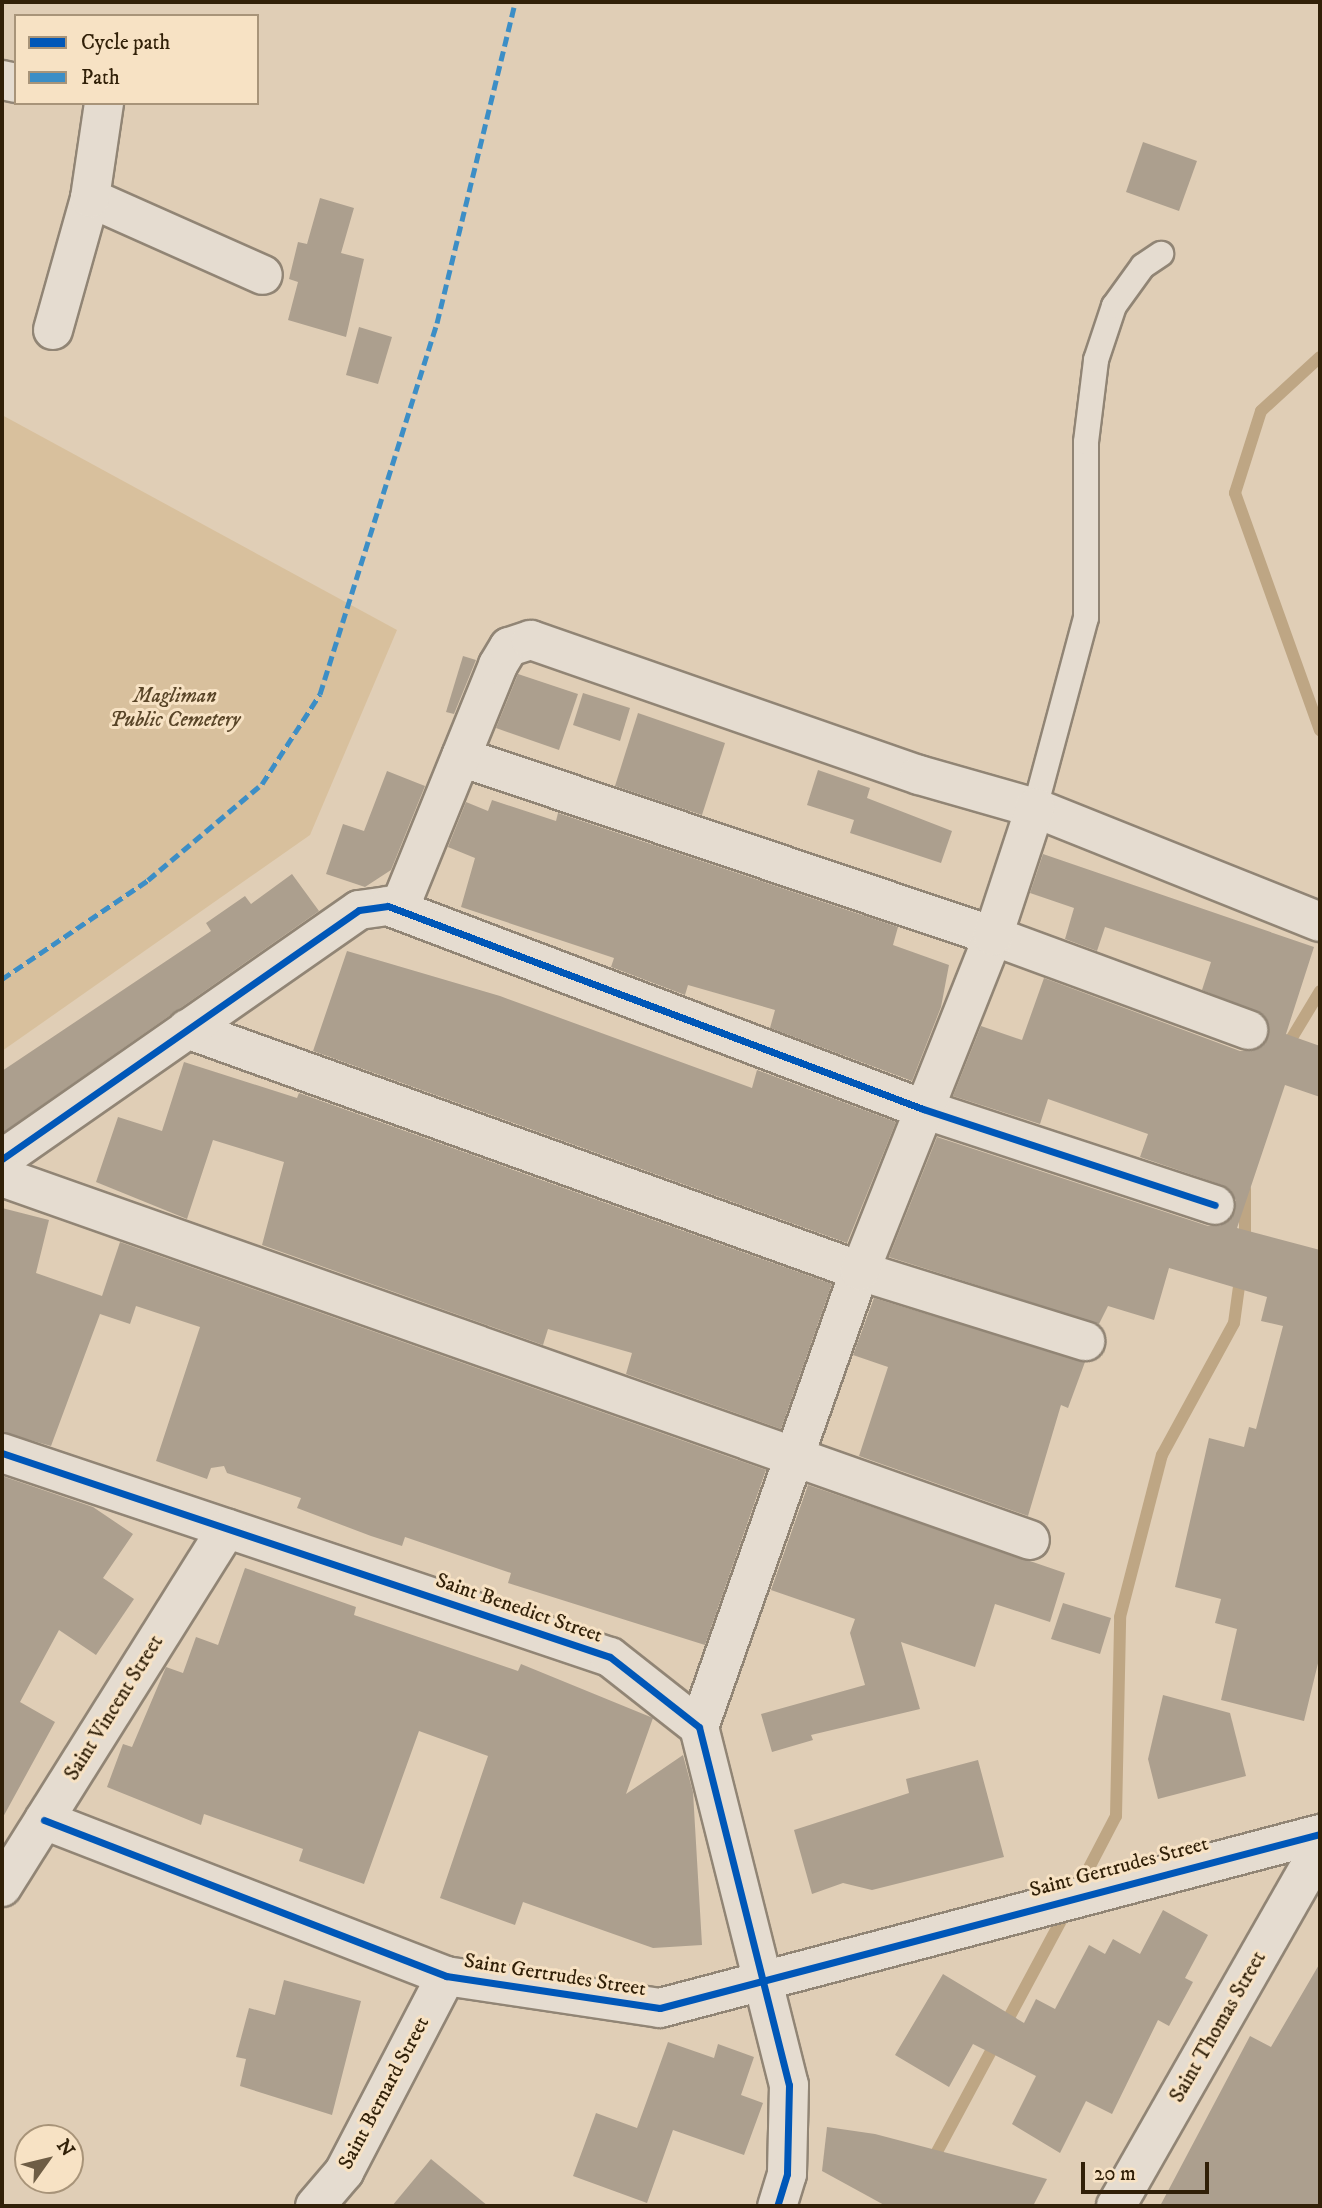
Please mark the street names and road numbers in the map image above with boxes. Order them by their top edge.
street label: Saint Benedict Street [432,1568,606,1648]
street label: Saint Vincent Street [59,1631,169,1785]
street label: Saint Gertrudes Street [1027,1831,1211,1903]
street label: Saint Thomas Street [1164,1947,1272,2107]
street label: Saint Gertrudes Street [462,1948,648,2002]
street label: Saint Bernard Street [333,2012,435,2174]

